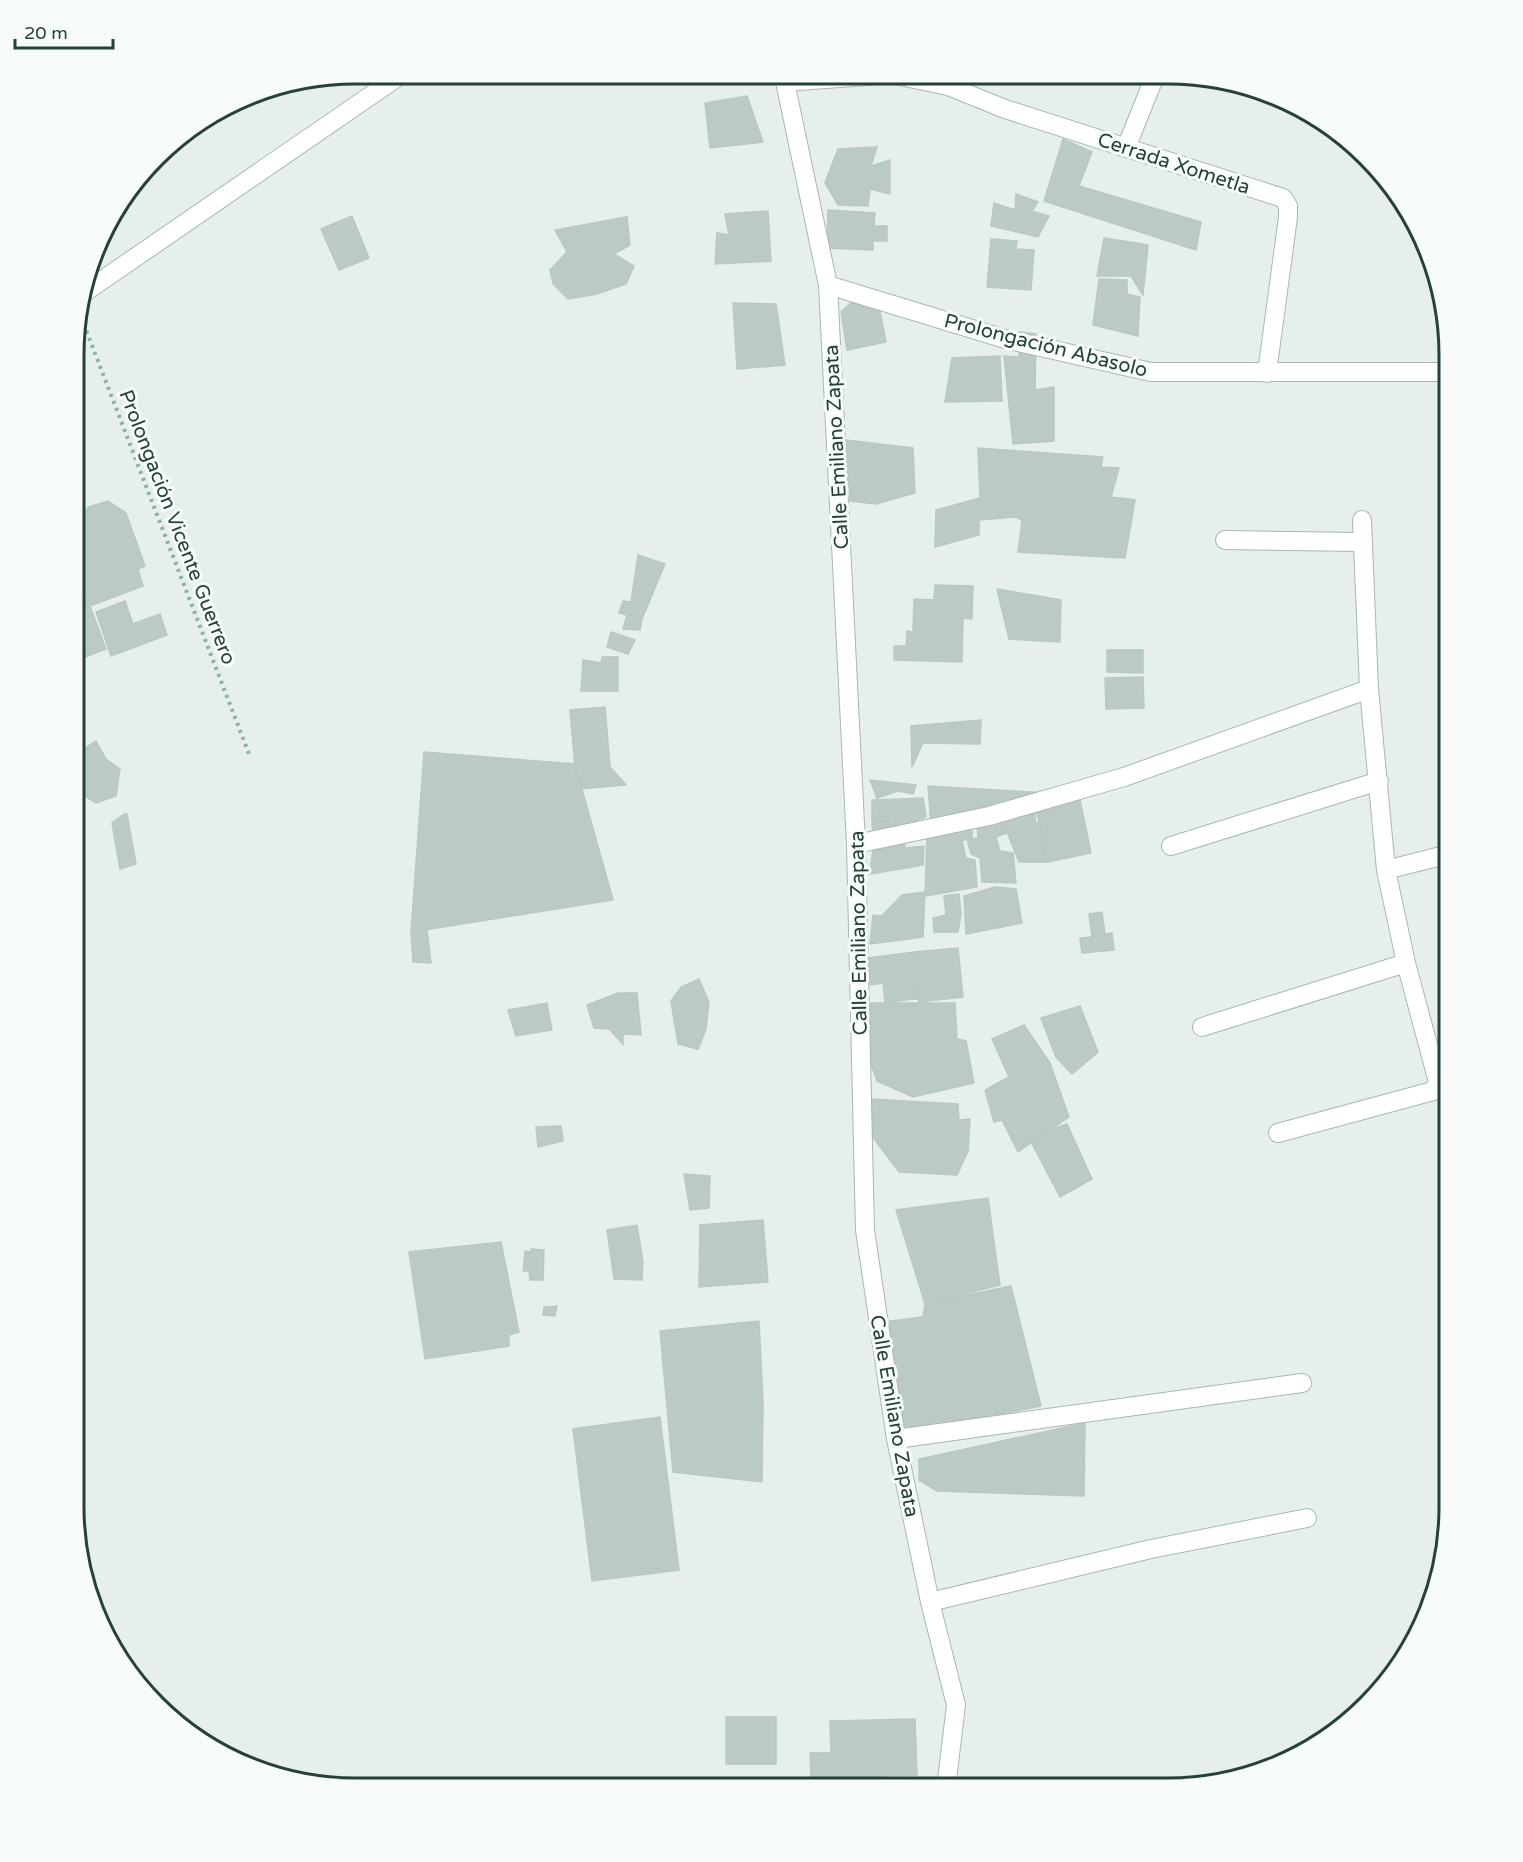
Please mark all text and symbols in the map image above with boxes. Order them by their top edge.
scale bar [15,12,112,50]
text: 20 m [24,22,68,44]
street label: Cerrada Xometla [1094,128,1253,200]
street label: Prolongación Abasolo [942,309,1150,383]
street label: Calle Emiliano Zapata [820,344,854,550]
street label: Prolongación Vicente Guerrero [114,387,241,668]
street label: Calle Emiliano Zapata [845,830,873,1036]
street label: Calle Emiliano Zapata [864,1313,924,1519]

